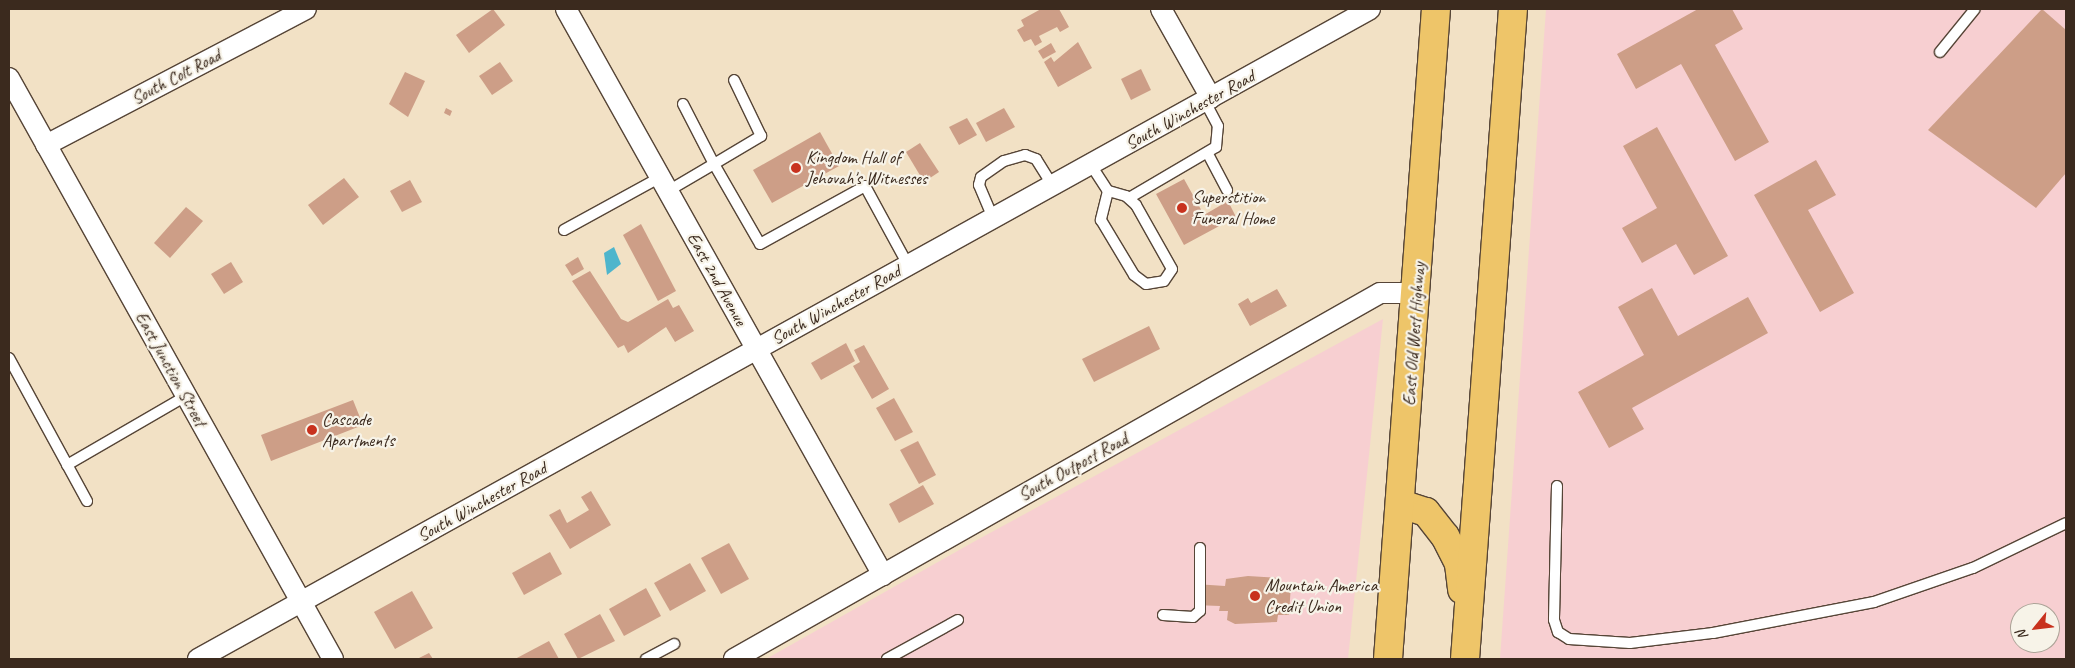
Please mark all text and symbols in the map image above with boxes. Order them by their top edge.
street label: South Colt Road [127,44,225,110]
street label: South Winchester Road [1122,66,1258,154]
place label: Kingdom Hall of Jehovah's Witnesses [806,147,927,190]
marker: Kingdom Hall of Jehovah's Witnesses [790,162,802,174]
place label: Superstition Funeral Home [1192,187,1274,230]
marker: Superstition Funeral Home [1176,202,1188,214]
street label: East 2nd Avenue [683,229,751,329]
street label: South Winchester Road [768,261,904,349]
street label: East Old West Highway [1398,261,1430,407]
street label: East Junction Street [131,308,211,430]
place label: Cascade Apartments [322,409,394,452]
marker: Cascade Apartments [306,424,318,436]
street label: South Outpost Road [1015,428,1131,506]
street label: South Winchester Road [414,458,550,546]
place label: Mountain America Credit Union [1265,575,1377,618]
marker: Mountain America Credit Union [1249,590,1261,602]
north arrow [2010,603,2060,653]
text: N [2013,627,2032,643]

